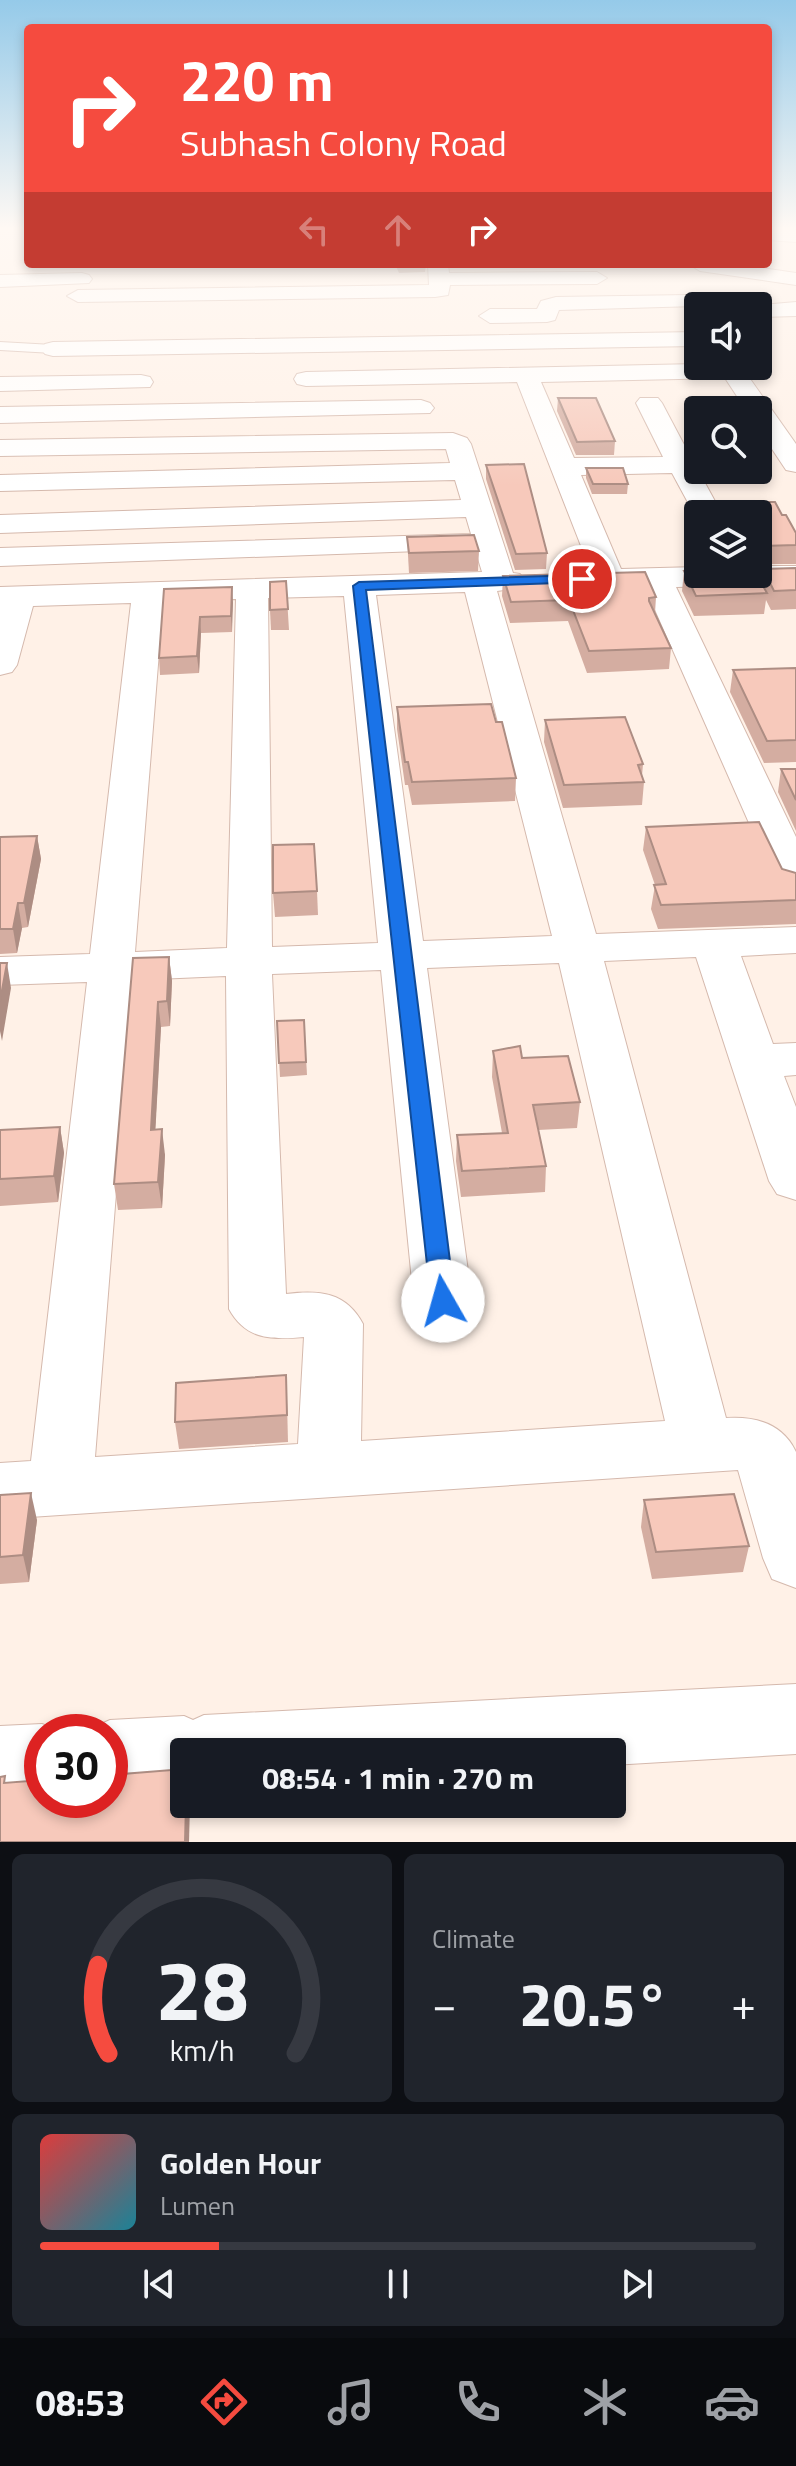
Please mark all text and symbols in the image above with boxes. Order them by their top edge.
text: 220 m [180,38,333,123]
icon: right [48,56,152,160]
text: Subhash Colony Road [180,115,507,170]
icon: left [292,208,336,252]
icon: ahead [376,208,420,252]
icon: right [460,208,504,252]
map controls [684,292,772,588]
button: sound [684,292,772,380]
button: search [684,396,772,484]
button: layers [684,500,772,588]
pin [548,545,616,613]
icon: arrive [560,557,604,601]
position arrow [401,1259,485,1343]
speed limit sign: 30 [24,1714,128,1818]
text: 08:54 · 1 min · 270 m [262,1755,534,1801]
text: Climate [432,1919,515,1958]
text: 28 [155,1926,249,2052]
text: 20.5° [519,1958,669,2049]
text: − [432,1970,457,2037]
text: + [731,1970,756,2037]
text: km/h [170,2029,234,2072]
text: Golden Hour [160,2140,321,2186]
text: Lumen [160,2186,235,2225]
icon: previous [137,2262,181,2306]
icon: pause [376,2262,420,2306]
icon: next [615,2262,659,2306]
icon: directions [196,2374,252,2430]
icon: music [323,2374,379,2430]
icon: phone [450,2374,506,2430]
icon: climate [577,2374,633,2430]
icon: car [704,2374,760,2430]
text: 08:53 [36,2375,125,2430]

